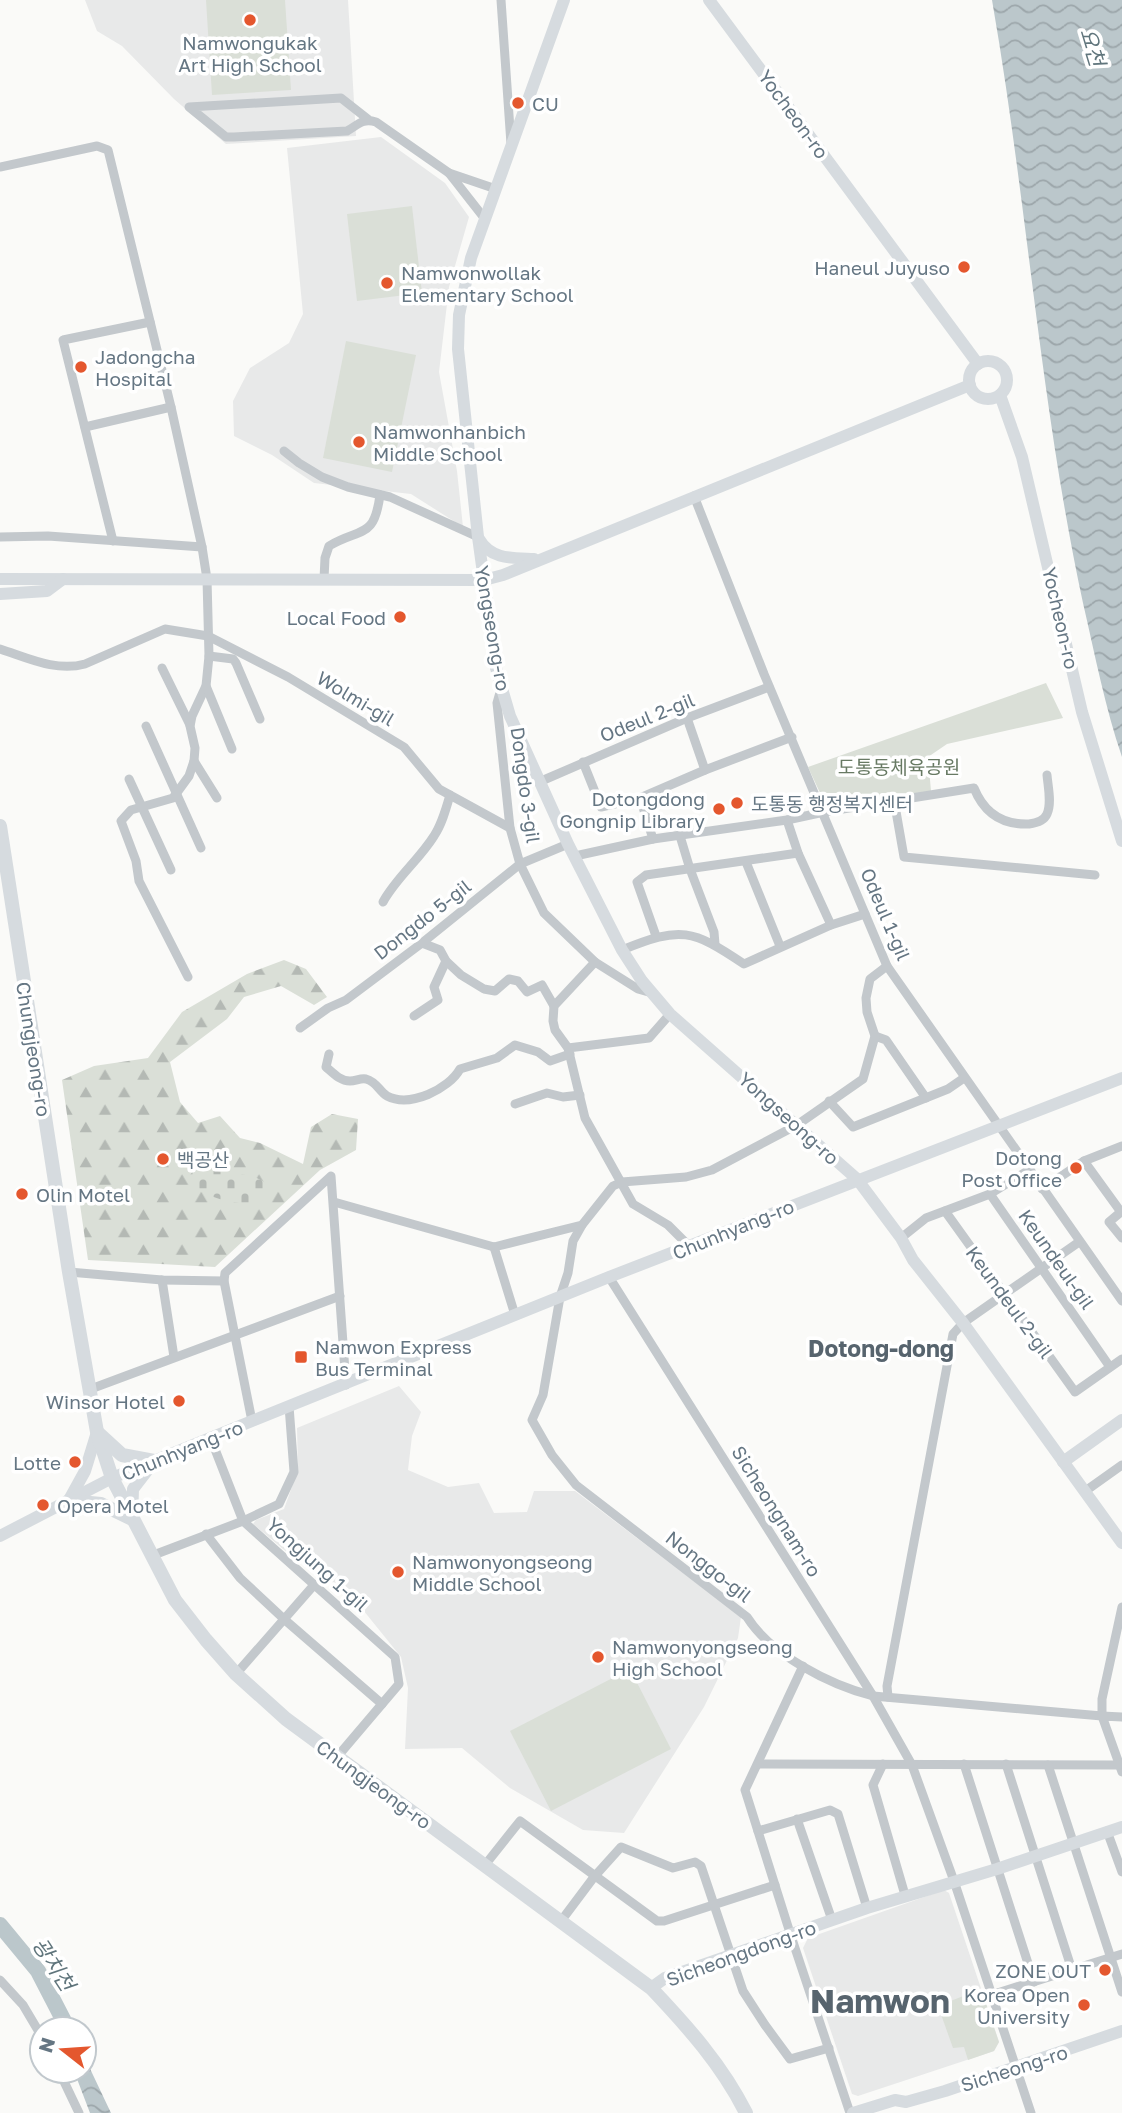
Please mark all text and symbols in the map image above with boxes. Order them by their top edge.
marker: Namwongukak Art High School [242,12,258,28]
water label: 요천 [1075,25,1112,72]
place label: Namwongukak Art High School [178,31,322,76]
street label: Yocheon-ro [754,65,834,163]
place label: CU [532,92,559,115]
marker: CU [510,95,526,111]
place label: Haneul Juyuso [814,256,950,279]
marker: Haneul Juyuso [956,259,972,275]
place label: Namwonwollak Elementary School [401,261,574,306]
marker: Namwonwollak Elementary School [379,275,395,291]
place label: Jadongcha Hospital [95,345,196,390]
marker: Jadongcha Hospital [73,359,89,375]
place label: Namwonhanbich Middle School [373,420,526,465]
marker: Namwonhanbich Middle School [351,434,367,450]
street label: Yongseong-ro [471,563,515,693]
street label: Yocheon-ro [1038,565,1084,671]
place label: Local Food [286,606,386,629]
marker: Local Food [392,609,408,625]
street label: Wolmi-gil [313,666,399,730]
street label: Odeul 2-gil [596,688,698,746]
street label: Dongdo 3-gil [506,725,546,845]
park label: 도통동체육공원 [838,755,960,778]
place label: Dotongdong Gongnip Library [559,787,705,832]
place label: 도통동 행정복지센터 [751,792,913,815]
marker: 도통동 행정복지센터 [729,795,745,811]
marker: Dotongdong Gongnip Library [711,801,727,817]
street label: Odeul 1-gil [856,864,916,964]
street label: Dongdo 5-gil [369,874,475,964]
street label: Chungjeong-ro [12,980,56,1118]
street label: Yongseong-ro [734,1067,844,1169]
place label: Dotong Post Office [961,1146,1062,1191]
place label: 백공산 [177,1148,229,1171]
marker: 백공산 [155,1151,171,1167]
marker: Dotong Post Office [1068,1160,1084,1176]
place label: Olin Motel [36,1183,130,1206]
marker: Olin Motel [14,1186,30,1202]
street label: Chunhyang-ro [669,1194,797,1264]
street label: Keundeul-gil [1014,1205,1100,1313]
street label: Keundeul 2-gil [962,1241,1058,1363]
district label: Dotong-dong [808,1334,954,1362]
place label: Namwon Express Bus Terminal [315,1335,472,1380]
marker: Namwon Express Bus Terminal [293,1349,309,1365]
place label: Winsor Hotel [46,1390,165,1413]
marker: Winsor Hotel [171,1393,187,1409]
street label: Chunhyang-ro [118,1415,246,1485]
street label: Sicheongnam-ro [727,1441,827,1581]
place label: Lotte [13,1451,61,1474]
marker: Lotte [67,1454,83,1470]
place label: Opera Motel [57,1494,169,1517]
marker: Opera Motel [35,1497,51,1513]
street label: Yongjung 1-gil [262,1512,374,1616]
street label: Nonggo-gil [662,1525,756,1607]
place label: Namwonyongseong Middle School [412,1550,593,1595]
marker: Namwonyongseong Middle School [390,1564,406,1580]
place label: Namwonyongseong High School [612,1635,793,1680]
marker: Namwonyongseong High School [590,1649,606,1665]
street label: Chungjeong-ro [312,1735,436,1833]
street label: Sicheongdong-ro [663,1915,819,1991]
water label: 광치천 [27,1933,82,1998]
place label: ZONE OUT [995,1959,1091,1982]
marker: ZONE OUT [1097,1962,1113,1978]
district label: Namwon [810,1981,950,2020]
place label: Korea Open University [964,1983,1070,2028]
marker: Korea Open University [1076,1997,1092,2013]
north arrow [28,2015,98,2085]
text: N [33,2035,59,2055]
street label: Sicheong-ro [958,2040,1070,2096]

